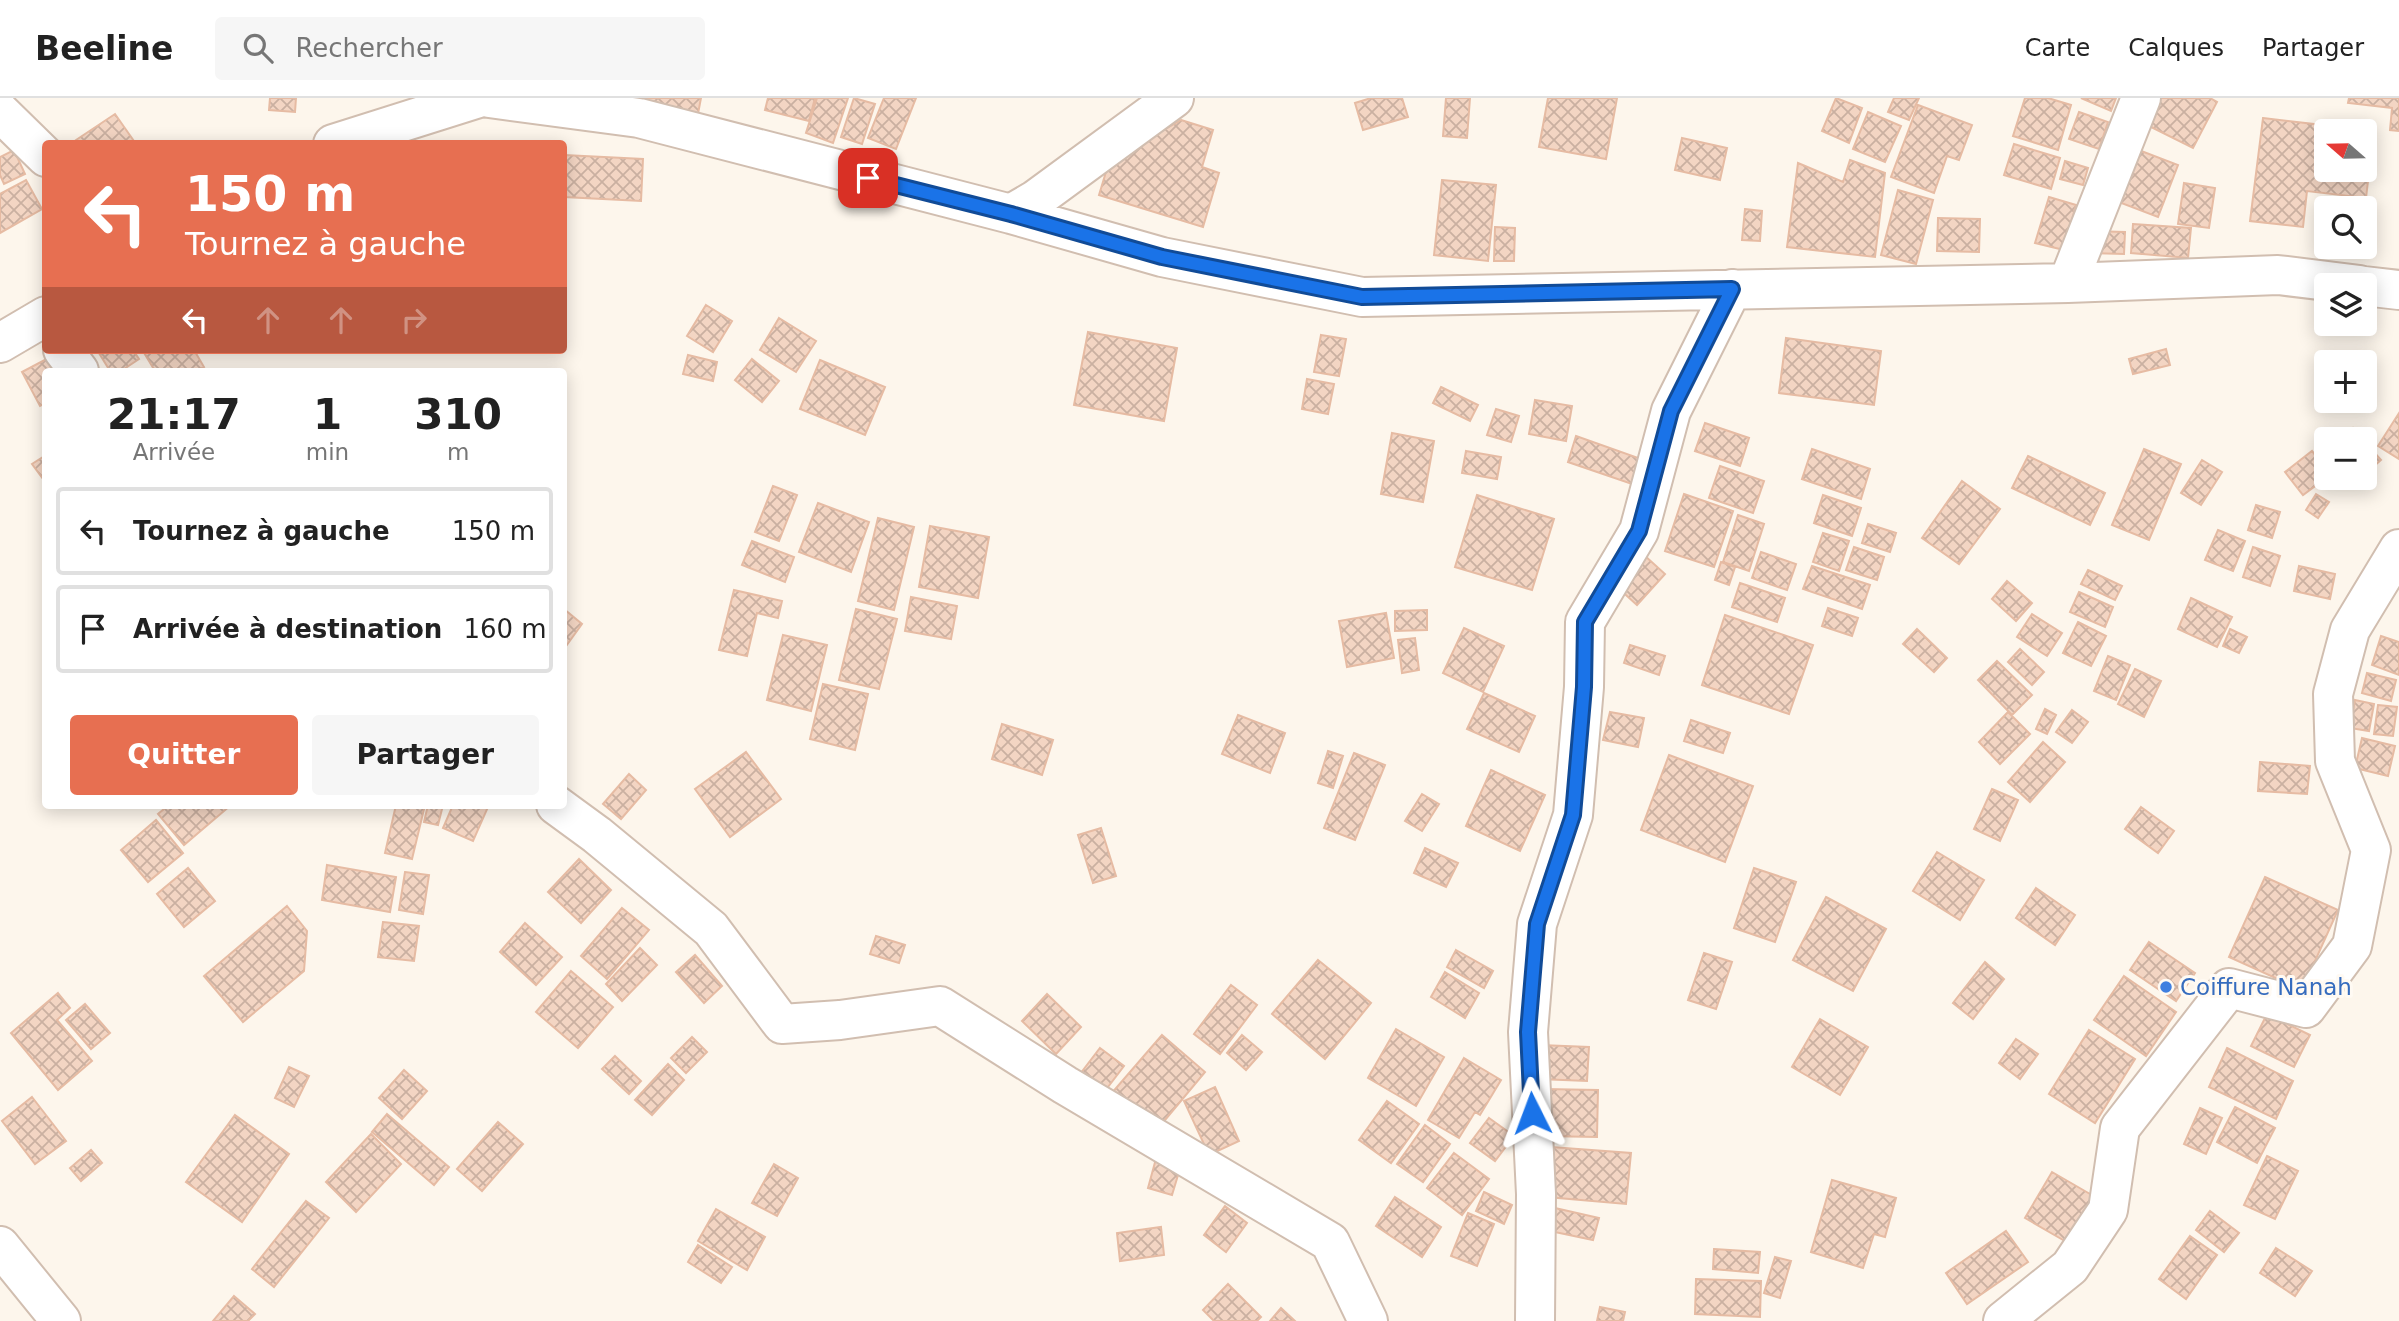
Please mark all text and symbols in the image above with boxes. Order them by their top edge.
search box [215,17,705,80]
text: Beeline [35,29,173,68]
icon: search [239,29,277,67]
text: Rechercher [295,33,443,63]
text: Carte [2025,34,2090,62]
text: Calques [2128,34,2224,62]
text: Partager [2262,34,2364,62]
north arrow [2314,119,2376,182]
map controls [2314,119,2377,490]
pin [838,148,898,208]
icon: arrive [849,159,887,197]
text: 150 m [185,166,355,223]
icon: left [70,168,161,259]
button: search [2314,196,2377,259]
text: Tournez à gauche [185,225,466,263]
button: layers [2314,273,2377,336]
icon: left [176,301,214,339]
icon: ahead [249,301,287,339]
icon: ahead [322,301,360,339]
icon: right [395,301,433,339]
button: + [2314,350,2377,413]
text: 21:17 [107,390,241,439]
text: 1 [313,390,342,439]
text: 310 [414,390,502,439]
button: − [2314,427,2377,490]
text: Arrivée [133,439,215,465]
text: min [306,439,349,465]
text: m [447,439,469,465]
icon: left [74,512,112,550]
text: Tournez à gauche [133,516,390,546]
text: 150 m [452,516,535,546]
icon: arrive [74,610,112,648]
text: Arrivée à destination [133,614,442,644]
text: 160 m [463,614,547,644]
button: Quitter [70,715,298,795]
button: Partager [312,715,539,795]
place label: Coiffure Nanah [2180,974,2352,1000]
marker: Coiffure Nanah [2158,979,2174,995]
position arrow [1495,1076,1569,1150]

